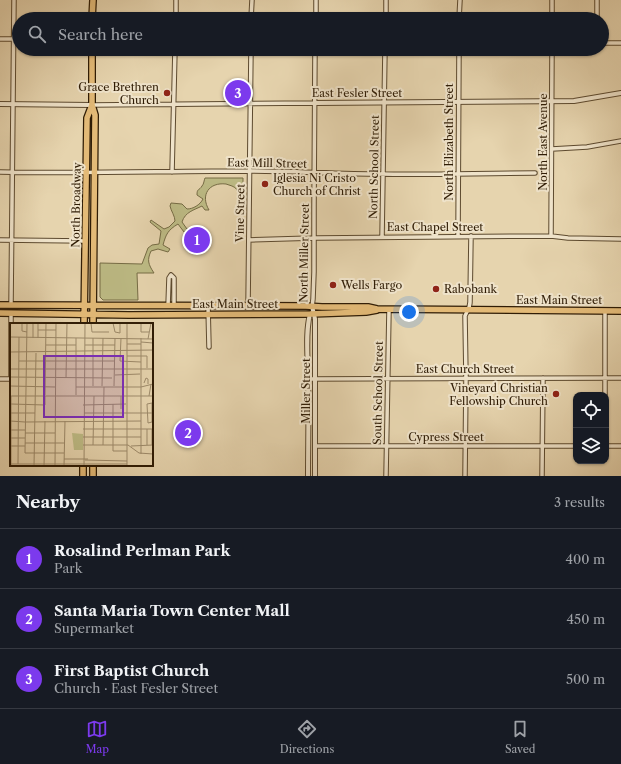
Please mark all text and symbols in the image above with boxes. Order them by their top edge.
search box [12,12,609,56]
icon: search [26,23,48,45]
text: Search here [58,25,143,44]
pin: 3 [225,78,251,108]
place label: Grace Brethren Church [78,80,159,107]
street label: North Elizabeth Street [442,83,456,201]
street label: East Fesler Street [312,86,402,100]
marker: Grace Brethren Church [162,88,172,98]
street label: North East Avenue [536,93,550,191]
street label: North School Street [366,115,382,219]
street label: East Mill Street [227,155,307,171]
street label: North Broadway [68,161,84,248]
place label: Iglesia Ni Cristo Church of Christ [273,171,361,198]
marker: Iglesia Ni Cristo Church of Christ [260,179,270,189]
street label: Vine Street [232,184,248,243]
street label: North Miller Street [296,203,312,303]
street label: East Chapel Street [387,220,483,234]
pin: 1 [184,225,210,255]
place label: Wells Fargo [340,278,402,292]
marker: Wells Fargo [328,280,338,290]
place label: Rabobank [444,282,498,296]
marker: Rabobank [431,284,441,294]
street label: East Main Street [516,293,602,307]
street label: East Main Street [192,297,278,311]
your location [399,302,419,322]
inset map [10,323,153,466]
street label: South School Street [370,341,386,445]
street label: Miller Street [299,358,313,424]
street label: East Church Street [416,362,514,376]
place label: Vineyard Christian Fellowship Church [449,381,548,408]
marker: Vineyard Christian Fellowship Church [551,389,561,399]
map controls [573,392,609,464]
button: locate [573,392,609,428]
pin: 2 [175,418,201,448]
button: layers [573,428,609,464]
street label: Cypress Street [408,430,484,444]
text: Nearby [16,492,80,512]
text: 3 results [554,494,605,510]
text: Rosalind Perlman Park [54,541,230,560]
text: 1 [26,551,32,567]
text: 400 m [565,551,605,567]
text: Park [54,560,82,576]
text: Santa Maria Town Center Mall [54,601,290,620]
text: 2 [25,611,33,627]
text: 450 m [567,611,605,627]
text: Supermarket [54,620,134,636]
text: First Baptist Church [54,661,209,680]
text: 3 [25,671,33,687]
text: 500 m [566,671,605,687]
text: Church · East Fesler Street [54,680,218,696]
tab: Map [85,718,109,756]
tab: Directions [280,718,334,756]
tab: Saved [505,718,536,756]

